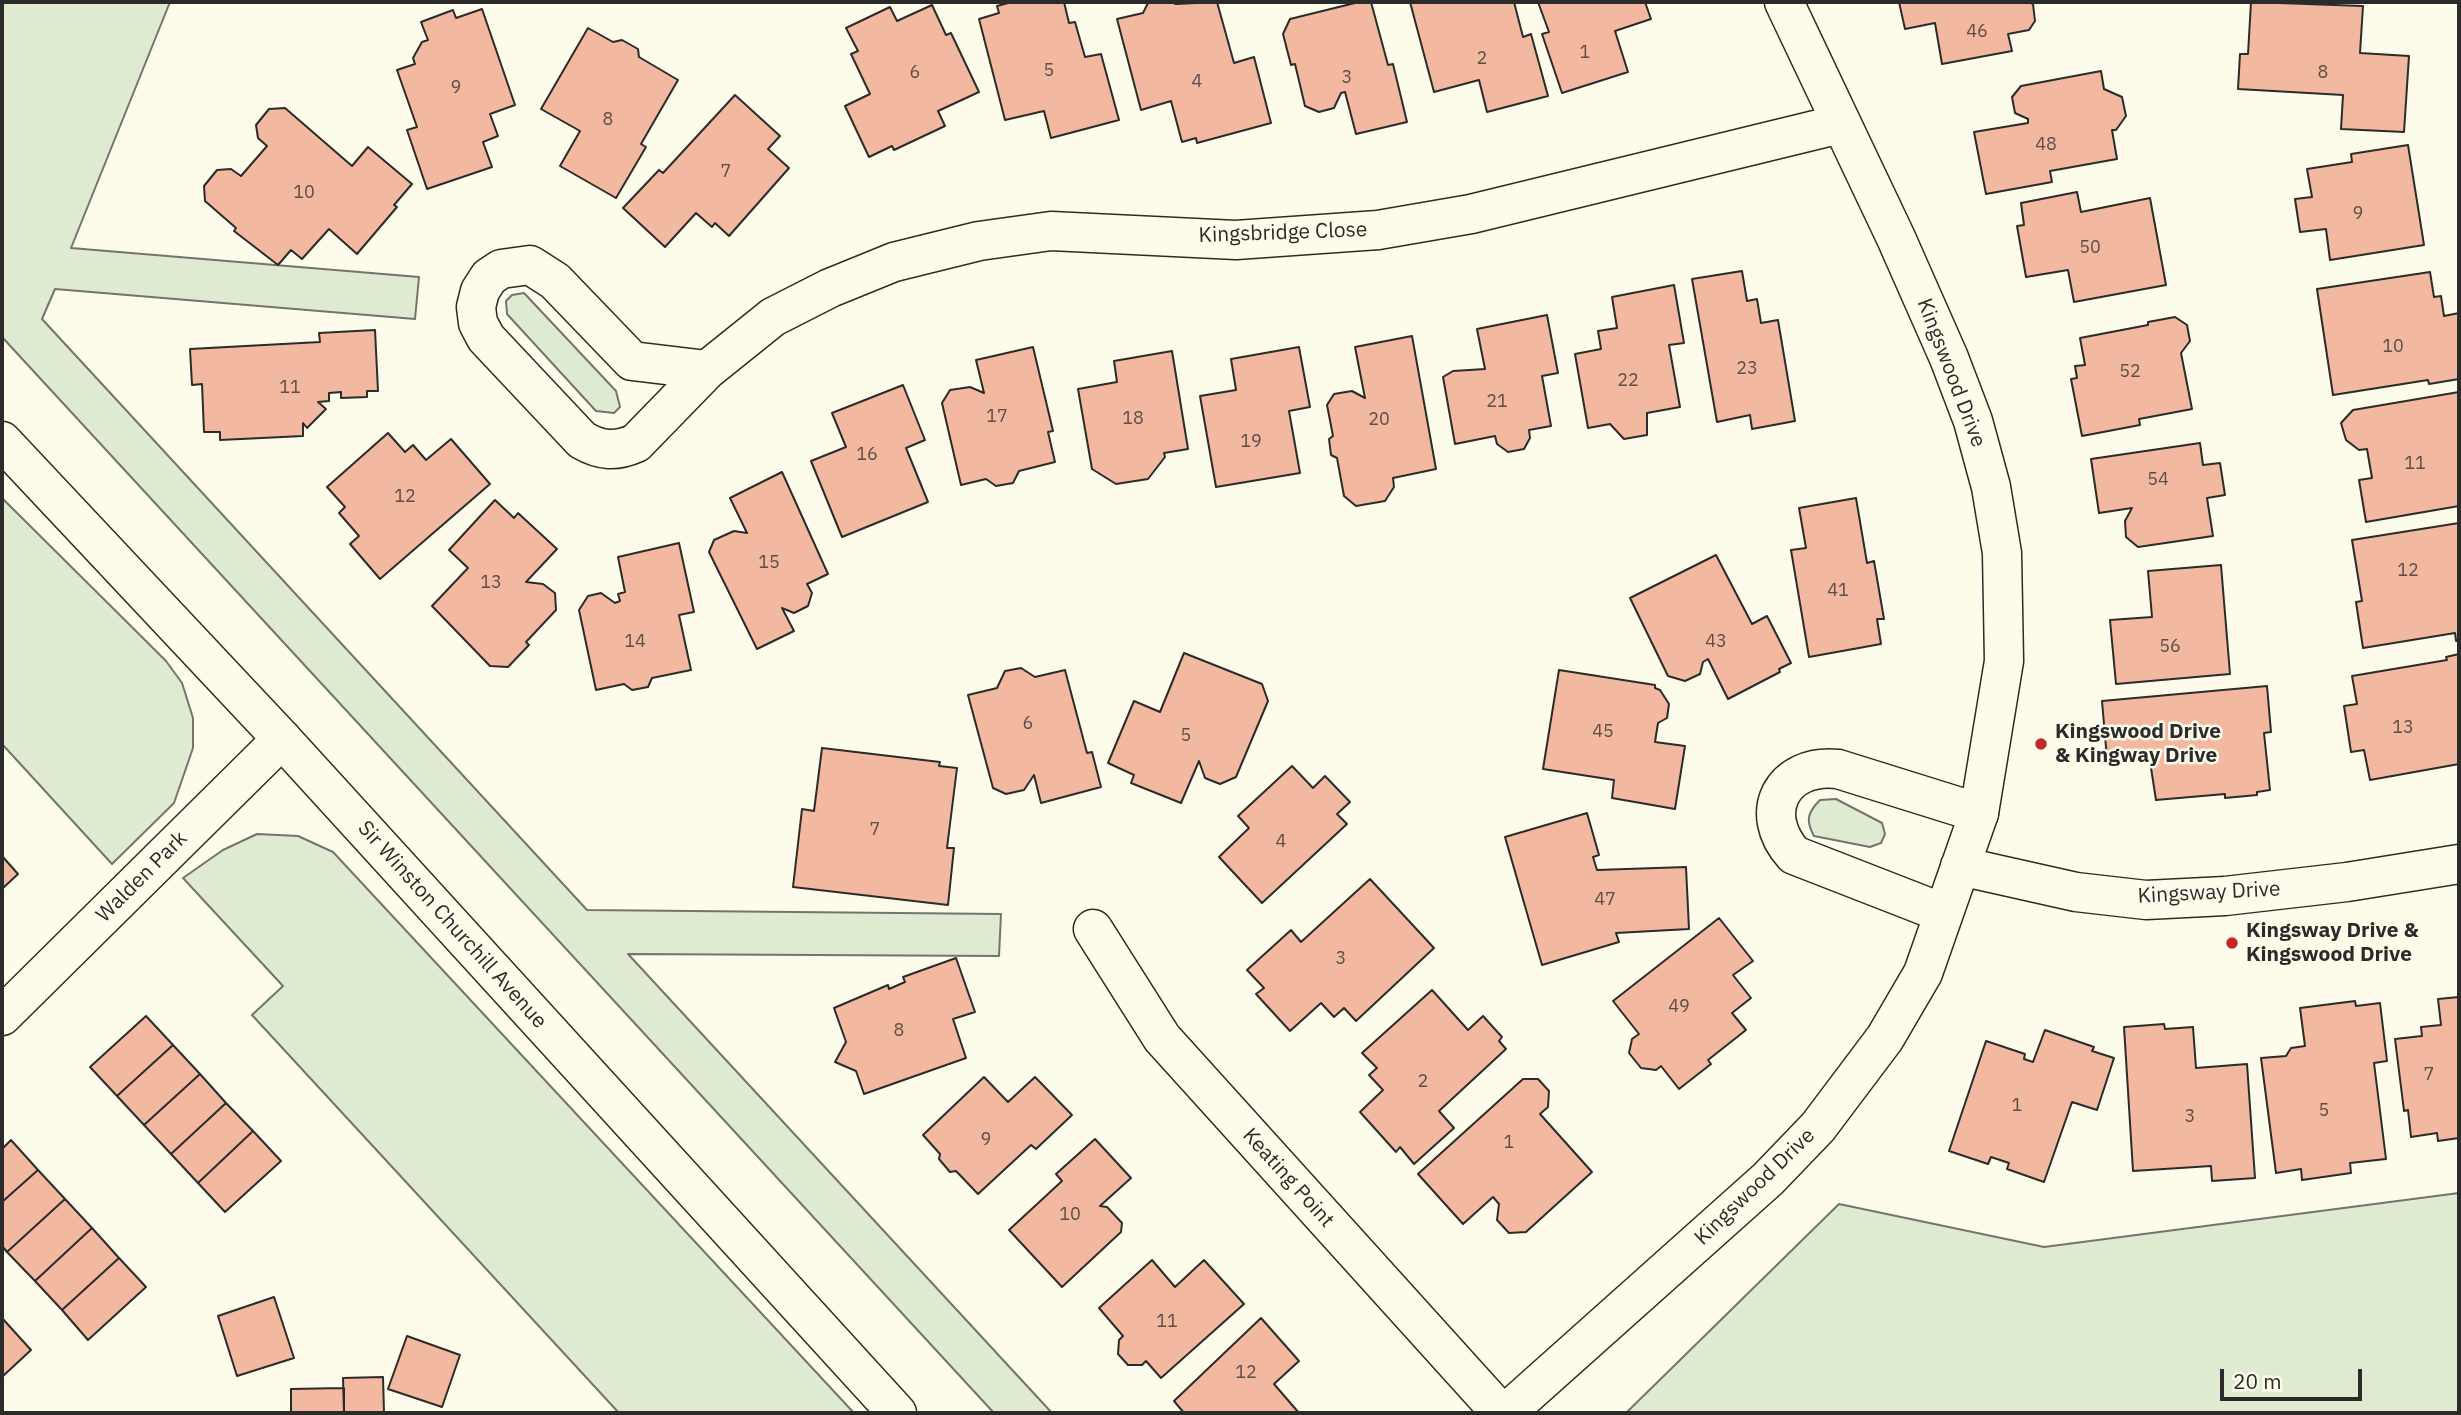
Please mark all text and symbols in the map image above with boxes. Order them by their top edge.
house number: 46 [1966,21,1988,43]
house number: 1 [1580,42,1590,64]
house number: 2 [1477,48,1487,70]
house number: 5 [1044,60,1054,82]
house number: 6 [910,62,920,84]
house number: 8 [2318,62,2328,84]
house number: 3 [1342,67,1352,89]
house number: 4 [1192,71,1202,93]
house number: 9 [451,77,461,99]
house number: 8 [603,109,613,131]
house number: 48 [2035,134,2057,156]
house number: 7 [721,161,731,183]
house number: 10 [293,182,315,204]
house number: 9 [2353,203,2363,225]
street label: Kingsbridge Close [1198,217,1368,249]
house number: 50 [2079,237,2101,259]
street label: Kingswood Drive [1911,295,1991,451]
house number: 10 [2382,336,2404,358]
house number: 23 [1736,358,1758,380]
house number: 52 [2119,361,2141,383]
house number: 22 [1617,370,1639,392]
house number: 11 [279,377,301,399]
house number: 21 [1486,391,1508,413]
house number: 17 [986,406,1008,428]
house number: 18 [1122,408,1144,430]
house number: 20 [1368,409,1390,431]
house number: 19 [1240,431,1262,453]
house number: 16 [856,444,878,466]
house number: 11 [2404,453,2426,475]
house number: 54 [2147,469,2169,491]
house number: 12 [394,486,416,508]
house number: 15 [758,552,780,574]
house number: 12 [2397,560,2419,582]
house number: 13 [480,572,502,594]
house number: 41 [1827,580,1849,602]
house number: 14 [624,631,646,653]
house number: 43 [1705,631,1727,653]
house number: 56 [2159,636,2181,658]
house number: 6 [1023,713,1033,735]
house number: 13 [2392,717,2414,739]
place label: Kingswood Drive & Kingway Drive [2055,719,2221,769]
house number: 45 [1592,721,1614,743]
house number: 5 [1181,725,1191,747]
marker: Kingswood Drive & Kingway Drive [2033,736,2049,752]
street label: Sir Winston Churchill Avenue [352,816,552,1034]
house number: 7 [870,819,880,841]
street label: Walden Park [91,826,193,928]
house number: 4 [1276,831,1286,853]
street label: Kingsway Drive [2137,877,2281,909]
house number: 47 [1594,889,1616,911]
place label: Kingsway Drive & Kingswood Drive [2246,918,2419,968]
marker: Kingsway Drive & Kingswood Drive [2224,935,2240,951]
house number: 3 [1336,948,1346,970]
house number: 49 [1668,996,1690,1018]
house number: 8 [894,1020,904,1042]
house number: 7 [2424,1064,2434,1086]
house number: 2 [1418,1071,1428,1093]
house number: 1 [2012,1095,2022,1117]
house number: 5 [2319,1100,2329,1122]
house number: 3 [2185,1106,2195,1128]
street label: Keating Point [1237,1123,1339,1233]
street label: Kingswood Drive [1690,1123,1820,1251]
house number: 9 [981,1129,991,1151]
house number: 1 [1504,1132,1514,1154]
house number: 10 [1059,1204,1081,1226]
house number: 11 [1156,1311,1178,1333]
scale bar [2223,1356,2365,1400]
house number: 12 [1235,1362,1257,1384]
text: 20 m [2233,1367,2282,1395]

